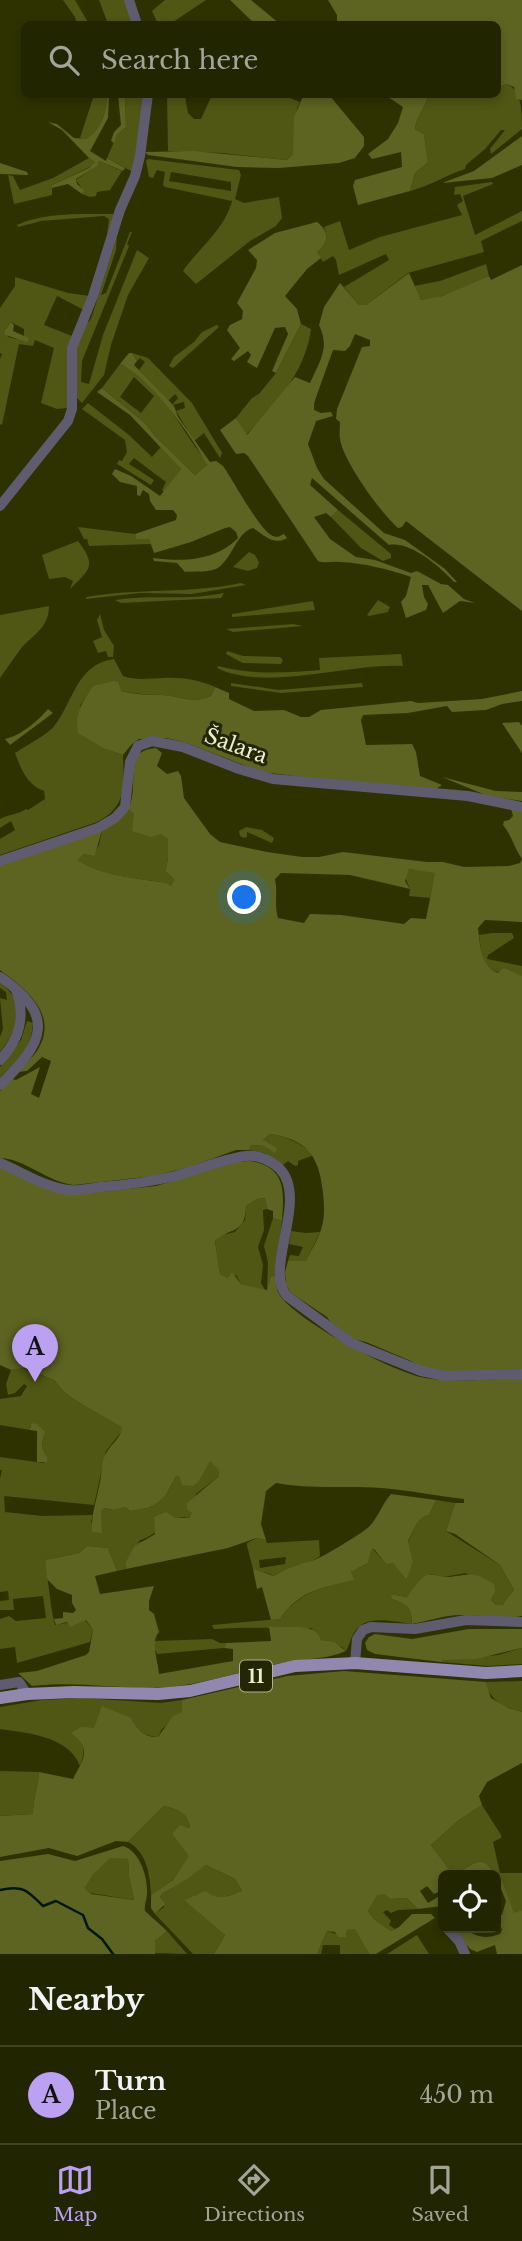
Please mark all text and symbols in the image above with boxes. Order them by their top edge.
search box [21,21,501,98]
icon: search [45,41,83,79]
text: Search here [101,44,258,76]
street label: Šalara [201,723,271,770]
your location [227,880,261,914]
pin: A [12,1324,58,1382]
road number: 11 [240,1660,272,1692]
map controls [438,1870,501,1933]
button: locate [438,1870,501,1933]
text: Nearby [28,1981,144,2018]
text: Turn [95,2065,166,2097]
text: A [42,2081,60,2109]
text: 450 m [420,2081,494,2109]
text: Place [95,2097,157,2125]
tab: Map [53,2161,97,2226]
tab: Directions [204,2161,305,2226]
tab: Saved [411,2161,469,2226]

